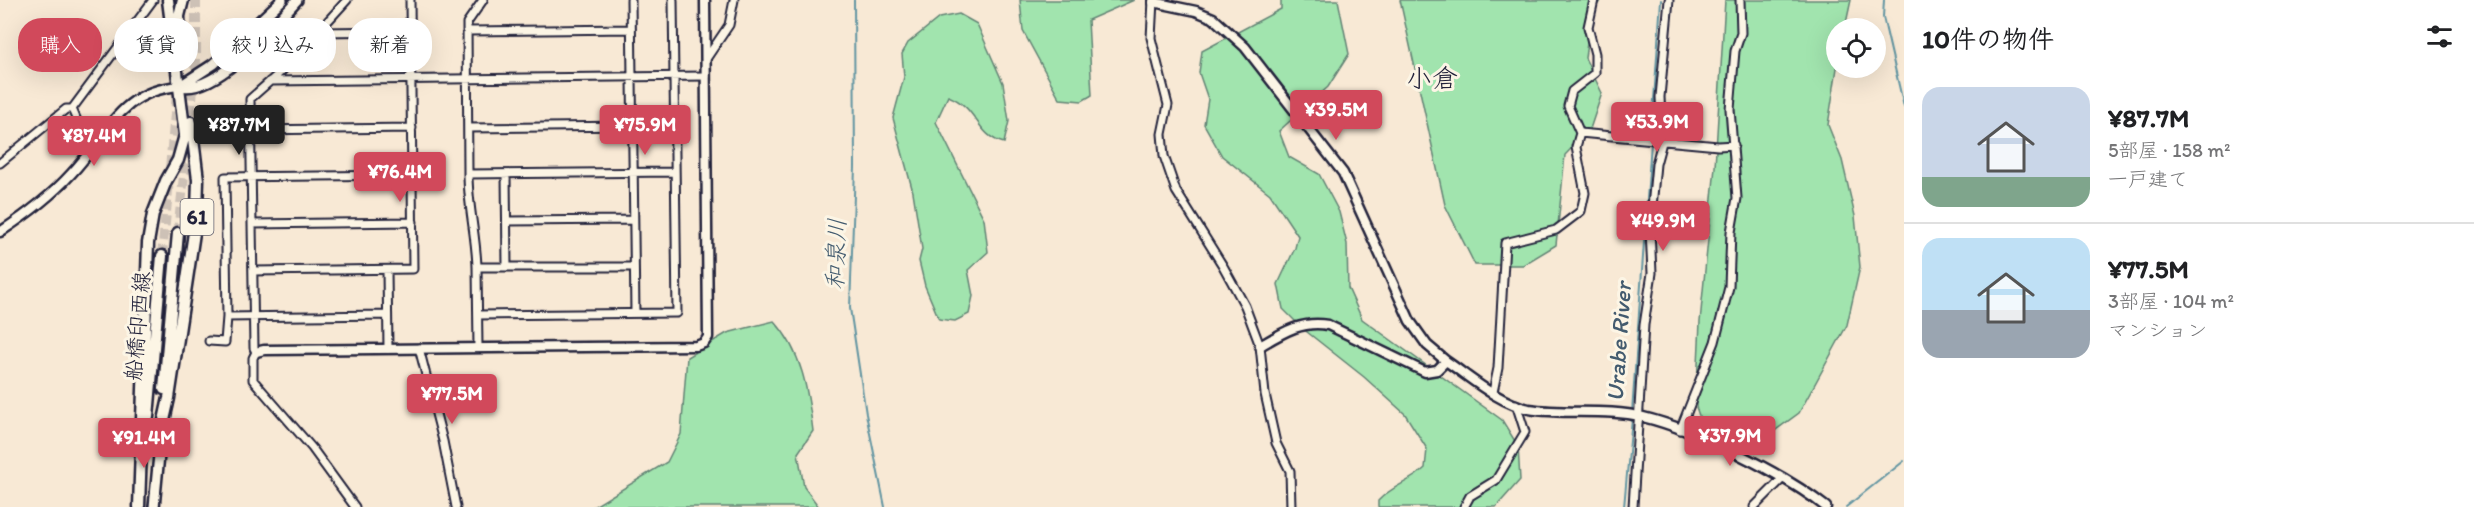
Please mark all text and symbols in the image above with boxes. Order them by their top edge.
chip: 購入 [18,18,102,72]
chip: 賃貸 [114,18,198,72]
chip: 絞り込み [210,18,336,72]
chip: 新着 [348,18,432,72]
map controls [1826,18,1886,78]
button: locate [1826,18,1886,78]
icon: filters [2423,20,2456,53]
text: 10件の物件 [1922,23,2054,55]
district label: 小倉 [1406,62,1458,94]
pin: ¥39.5M [1287,90,1385,141]
text: ¥39.5M [1304,97,1368,121]
pin: ¥53.9M [1608,102,1706,153]
text: ¥87.7M [2108,102,2189,134]
pin: ¥87.7M [190,105,288,156]
pin: ¥75.9M [596,105,694,156]
text: ¥53.9M [1625,109,1689,133]
icon: home [1970,111,2042,183]
text: ¥87.7M [208,112,270,136]
text: ¥75.9M [614,112,676,136]
pin: ¥87.4M [45,116,143,167]
text: ¥87.4M [62,123,126,147]
text: 5部屋 · 158 m² [2108,138,2231,162]
pin: ¥76.4M [351,152,449,203]
text: ¥76.4M [368,159,432,183]
text: 一戸建て [2108,167,2188,191]
road number: 61 [180,199,214,235]
pin: ¥49.9M [1614,201,1712,252]
text: ¥49.9M [1631,208,1695,232]
water label: 和泉川 [820,217,851,290]
text: ¥77.5M [2108,253,2189,285]
icon: home [1970,262,2042,334]
street label: 船橋印西線 [119,270,156,382]
water label: Urabe River [1600,279,1637,403]
text: 3部屋 · 104 m² [2108,289,2234,313]
text: マンション [2108,318,2207,342]
pin: ¥77.5M [403,374,501,425]
text: ¥77.5M [421,381,483,405]
pin: ¥37.9M [1681,416,1779,467]
pin: ¥91.4M [95,418,193,469]
text: ¥37.9M [1698,423,1762,447]
text: ¥91.4M [112,425,176,449]

